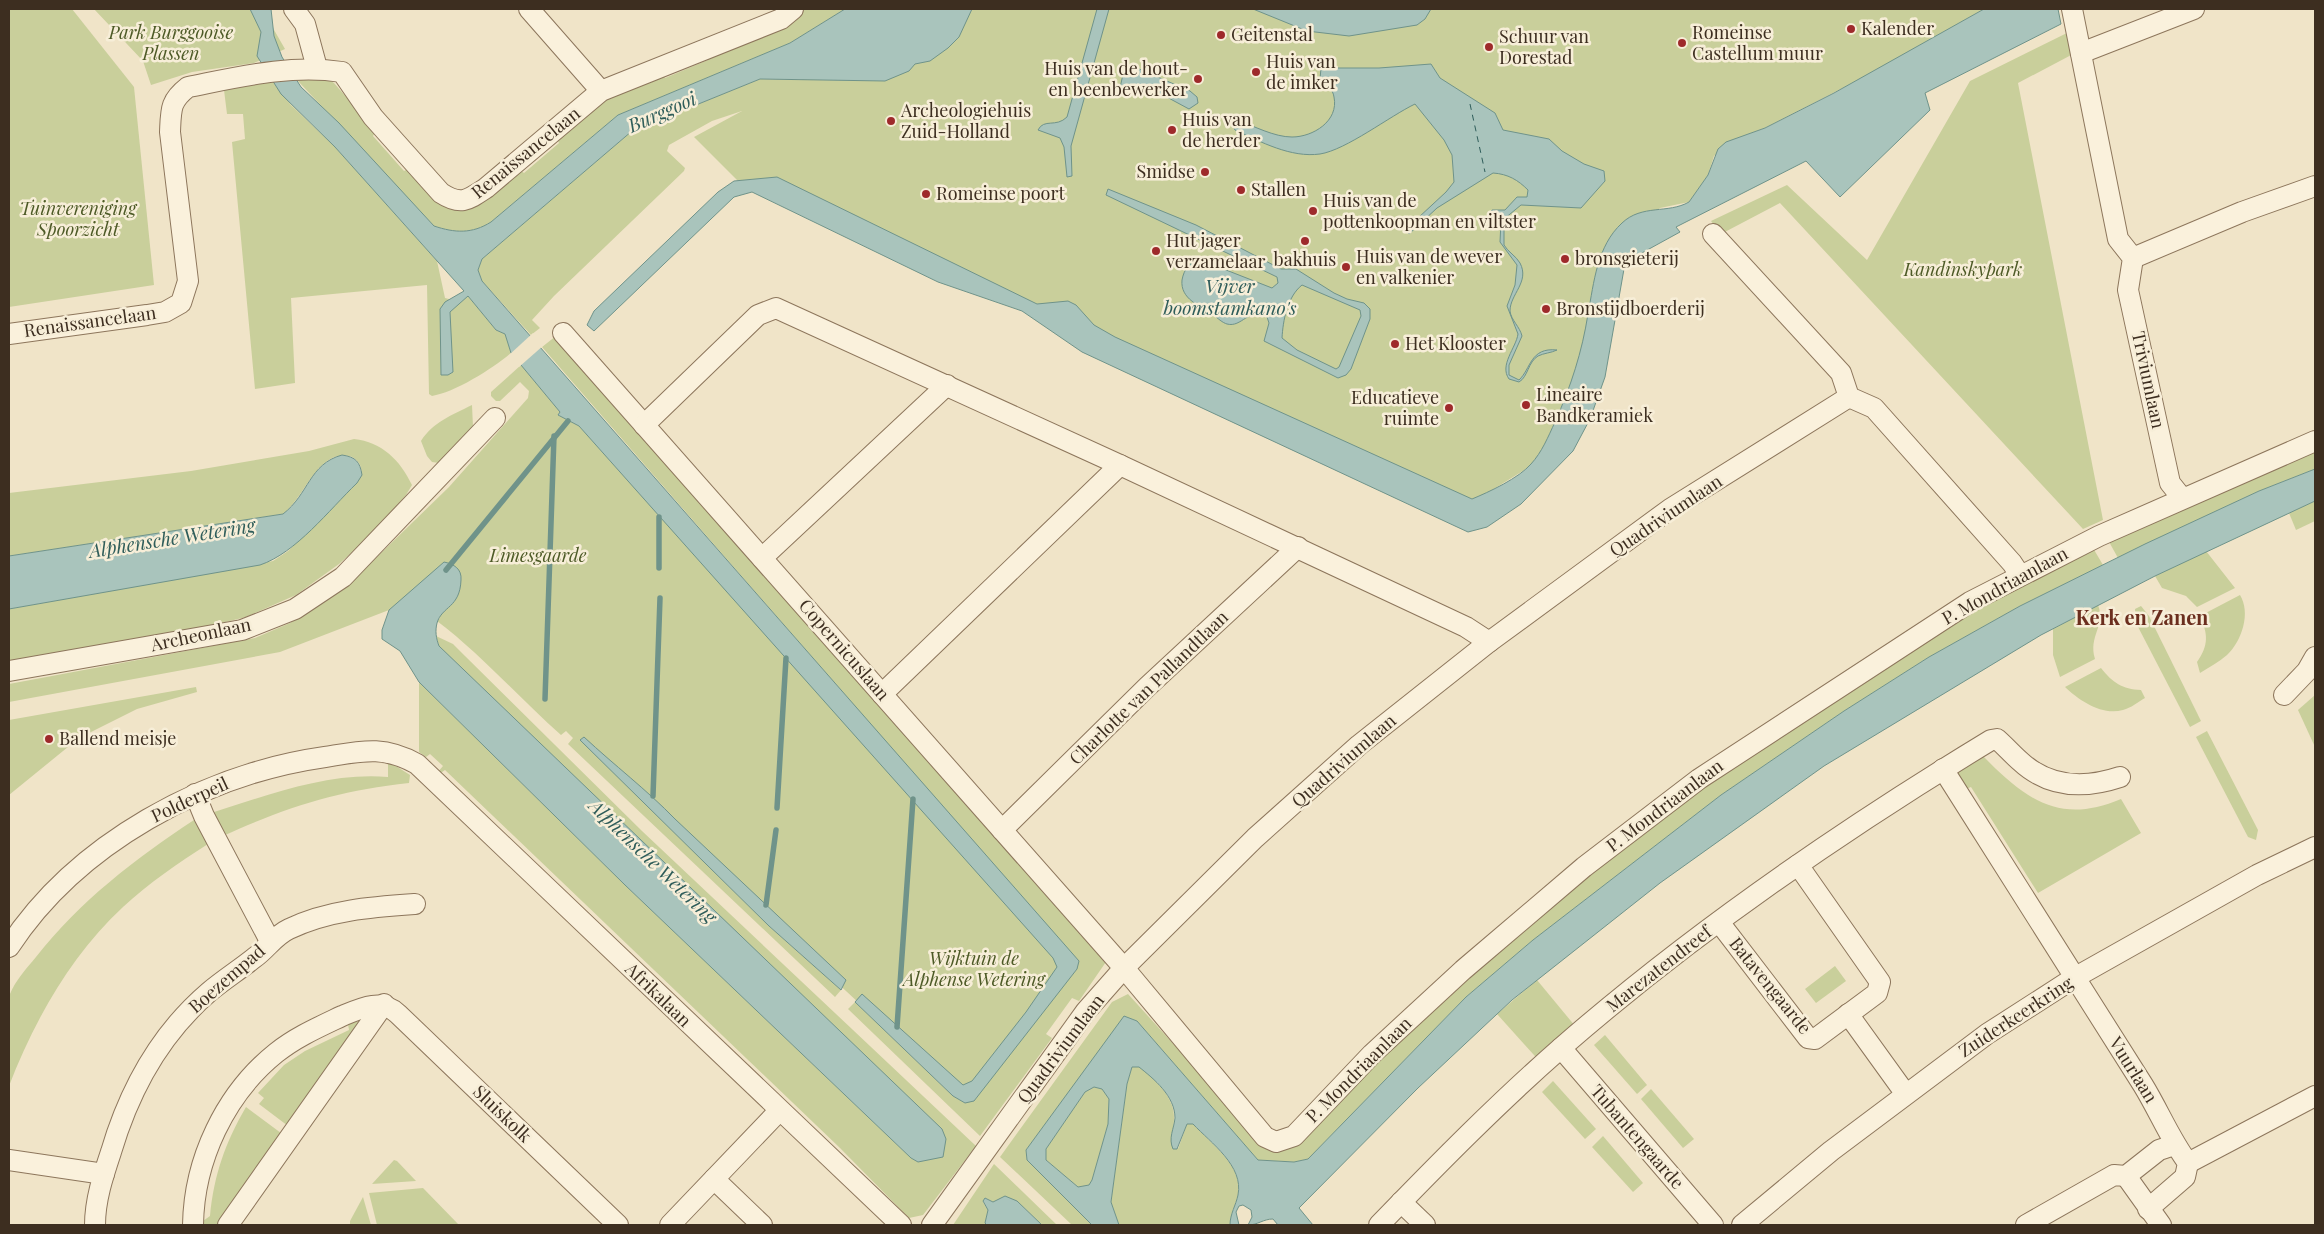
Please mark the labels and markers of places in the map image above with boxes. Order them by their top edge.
place label: Kalender [1861,16,1934,40]
place label: Romeinse Castellum muur [1692,20,1823,65]
place label: Geitenstal [1231,22,1313,46]
marker: Kalender [1845,23,1857,35]
place label: Schuur van Dorestad [1499,24,1589,69]
marker: Geitenstal [1215,29,1227,41]
marker: Romeinse Castellum muur [1676,37,1688,49]
marker: Schuur van Dorestad [1483,41,1495,53]
place label: Huis van de imker [1266,49,1338,94]
place label: Huis van de hout- en beenbewerker [1044,56,1188,101]
marker: Huis van de imker [1250,66,1262,78]
marker: Huis van de hout- en beenbewerker [1192,73,1204,85]
place label: Archeologiehuis Zuid-Holland [900,98,1031,143]
place label: Huis van de herder [1182,107,1260,152]
marker: Archeologiehuis Zuid-Holland [885,115,897,127]
marker: Huis van de herder [1166,124,1178,136]
place label: Smidse [1136,159,1195,183]
marker: Smidse [1199,166,1211,178]
place label: Stallen [1251,177,1306,201]
place label: Romeinse poort [936,181,1065,205]
marker: Stallen [1235,184,1247,196]
marker: Romeinse poort [920,188,932,200]
place label: Huis van de pottenkoopman en viltster [1323,188,1536,233]
marker: Huis van de pottenkoopman en viltster [1307,205,1319,217]
place label: Hut jager verzamelaar [1165,228,1265,273]
marker: bakhuis [1299,235,1311,247]
place label: Huis van de wever en valkenier [1356,244,1502,289]
marker: Hut jager verzamelaar [1150,245,1162,257]
place label: bronsgieterij [1575,246,1679,270]
place label: bakhuis [1274,247,1336,271]
marker: bronsgieterij [1559,253,1571,265]
marker: Huis van de wever en valkenier [1340,261,1352,273]
place label: Bronstijdboerderij [1556,296,1705,320]
marker: Bronstijdboerderij [1540,303,1552,315]
place label: Het Klooster [1405,331,1506,355]
marker: Het Klooster [1389,338,1401,350]
place label: Lineaire Bandkeramiek [1536,382,1653,427]
place label: Educatieve ruimte [1351,385,1439,430]
marker: Lineaire Bandkeramiek [1520,399,1532,411]
marker: Educatieve ruimte [1443,402,1455,414]
place label: Ballend meisje [59,726,176,750]
marker: Ballend meisje [43,733,55,745]

